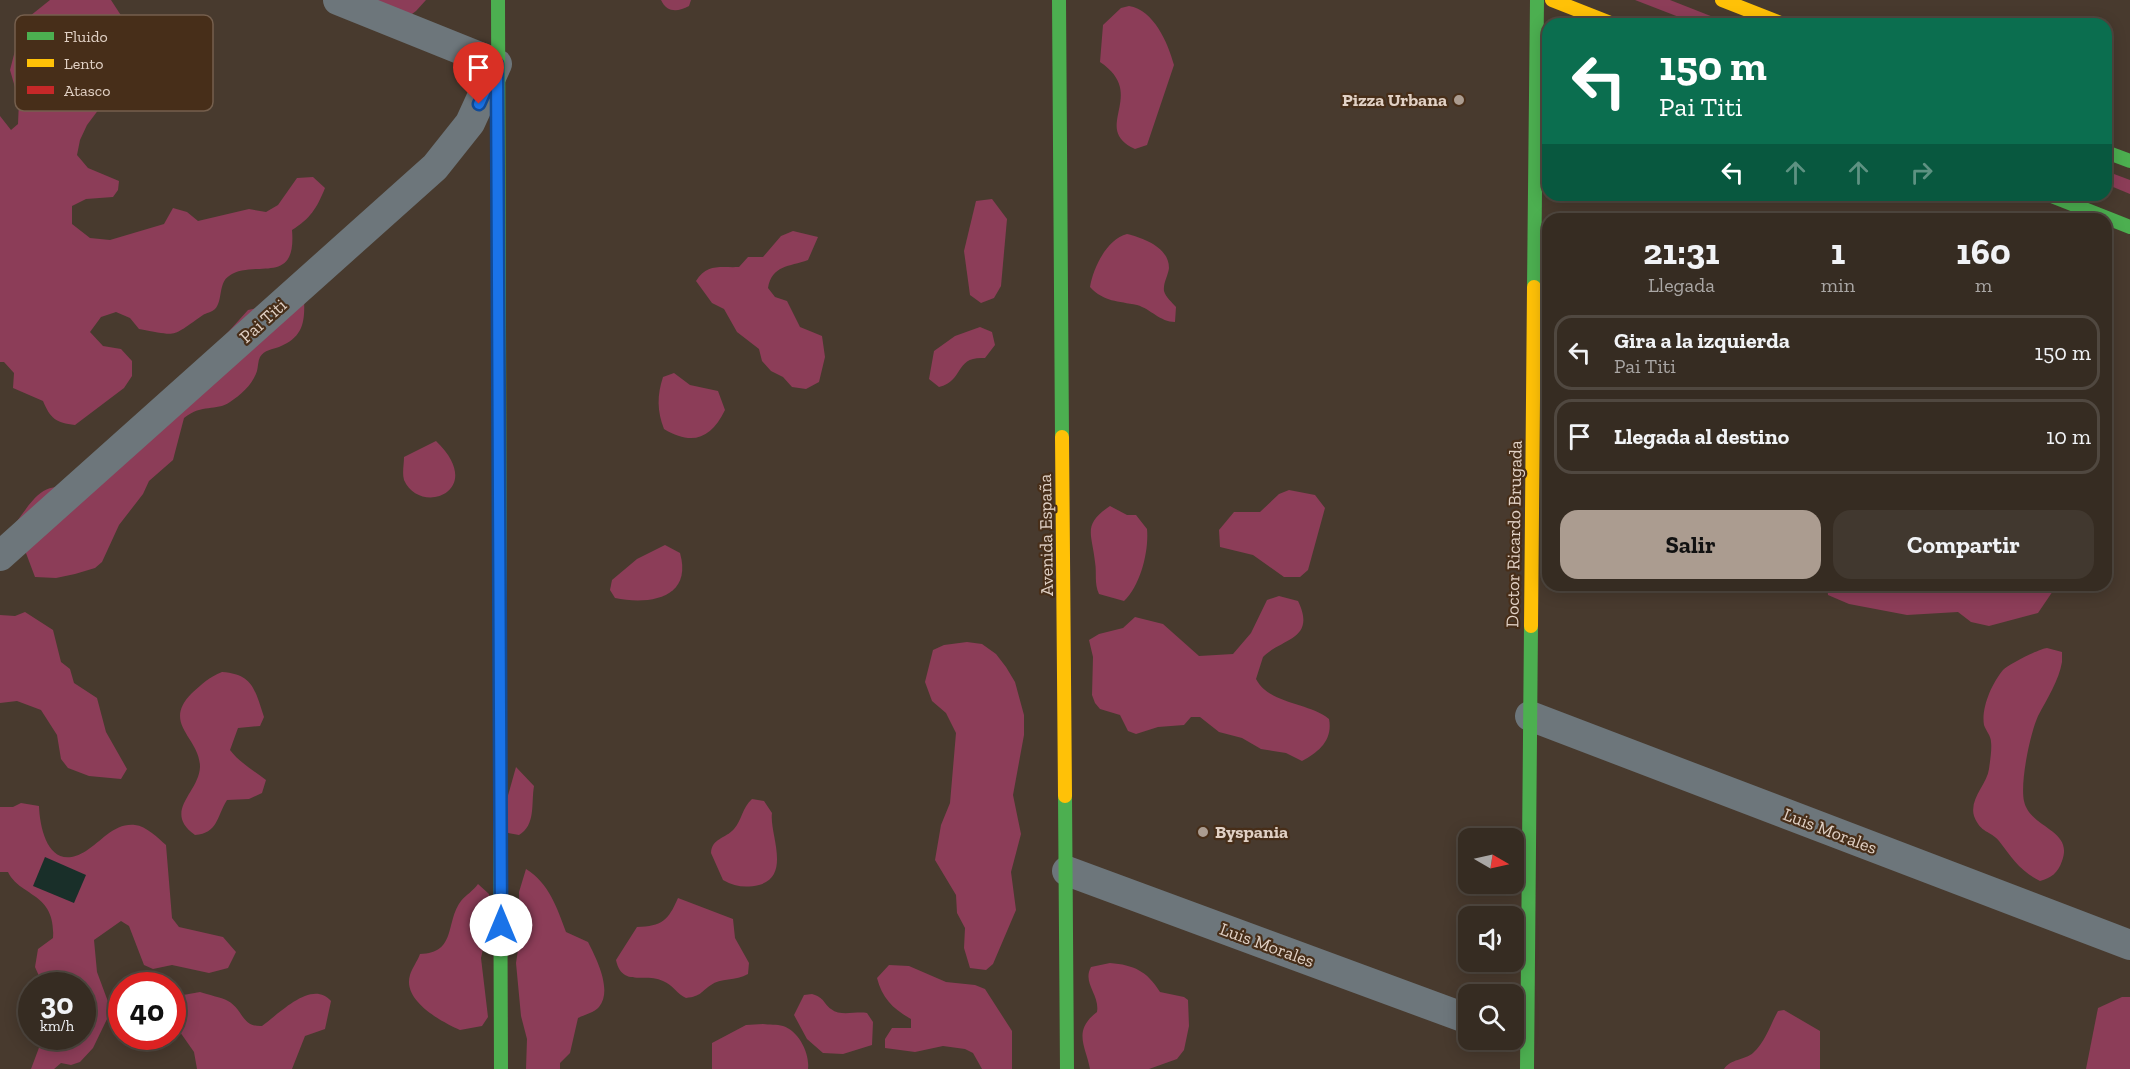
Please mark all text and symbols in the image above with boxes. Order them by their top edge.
legend [15,15,213,111]
text: Fluido [64,27,108,46]
text: 150 m [1659,40,1767,91]
pin [453,42,504,104]
icon: left [1560,42,1638,120]
icon: arrive [462,51,495,84]
text: Lento [64,54,104,73]
text: Atasco [64,81,110,100]
place label: Pizza Urbana [1342,89,1447,111]
text: Pai Titi [1659,91,1742,123]
marker: Pizza Urbana [1452,93,1466,107]
icon: left [1716,156,1749,189]
icon: ahead [1779,156,1812,189]
icon: ahead [1842,156,1875,189]
icon: right [1905,156,1938,189]
text: 21:31 [1643,230,1720,273]
text: 1 [1831,230,1845,273]
text: 160 [1956,230,2011,273]
text: Llegada [1648,273,1715,297]
text: min [1821,273,1855,297]
text: m [1975,273,1992,297]
street label: Pai Titi [235,294,291,348]
text: Gira a la izquierda [1614,327,1790,354]
icon: left [1563,336,1596,369]
text: 150 m [2035,339,2091,366]
text: Pai Titi [1614,354,1676,378]
icon: arrive [1563,420,1596,453]
text: Llegada al destino [1614,423,1789,450]
text: 10 m [2046,423,2091,450]
street label: Doctor Ricardo Brugada [1501,440,1527,628]
street label: Avenida España [1034,473,1058,596]
button: Salir [1560,510,1821,579]
button: Compartir [1833,510,2094,579]
street label: Luis Morales [1780,803,1880,859]
place label: Byspania [1215,821,1288,843]
marker: Byspania [1196,825,1210,839]
north arrow [1458,828,1524,894]
map controls [1458,828,1524,1050]
position arrow [469,893,533,957]
button: sound [1458,906,1524,972]
street label: Luis Morales [1217,918,1317,972]
speed limit sign: 40 [108,972,186,1050]
button: search [1458,984,1524,1050]
text: 30 [40,986,74,1022]
text: km/h [40,1017,74,1035]

